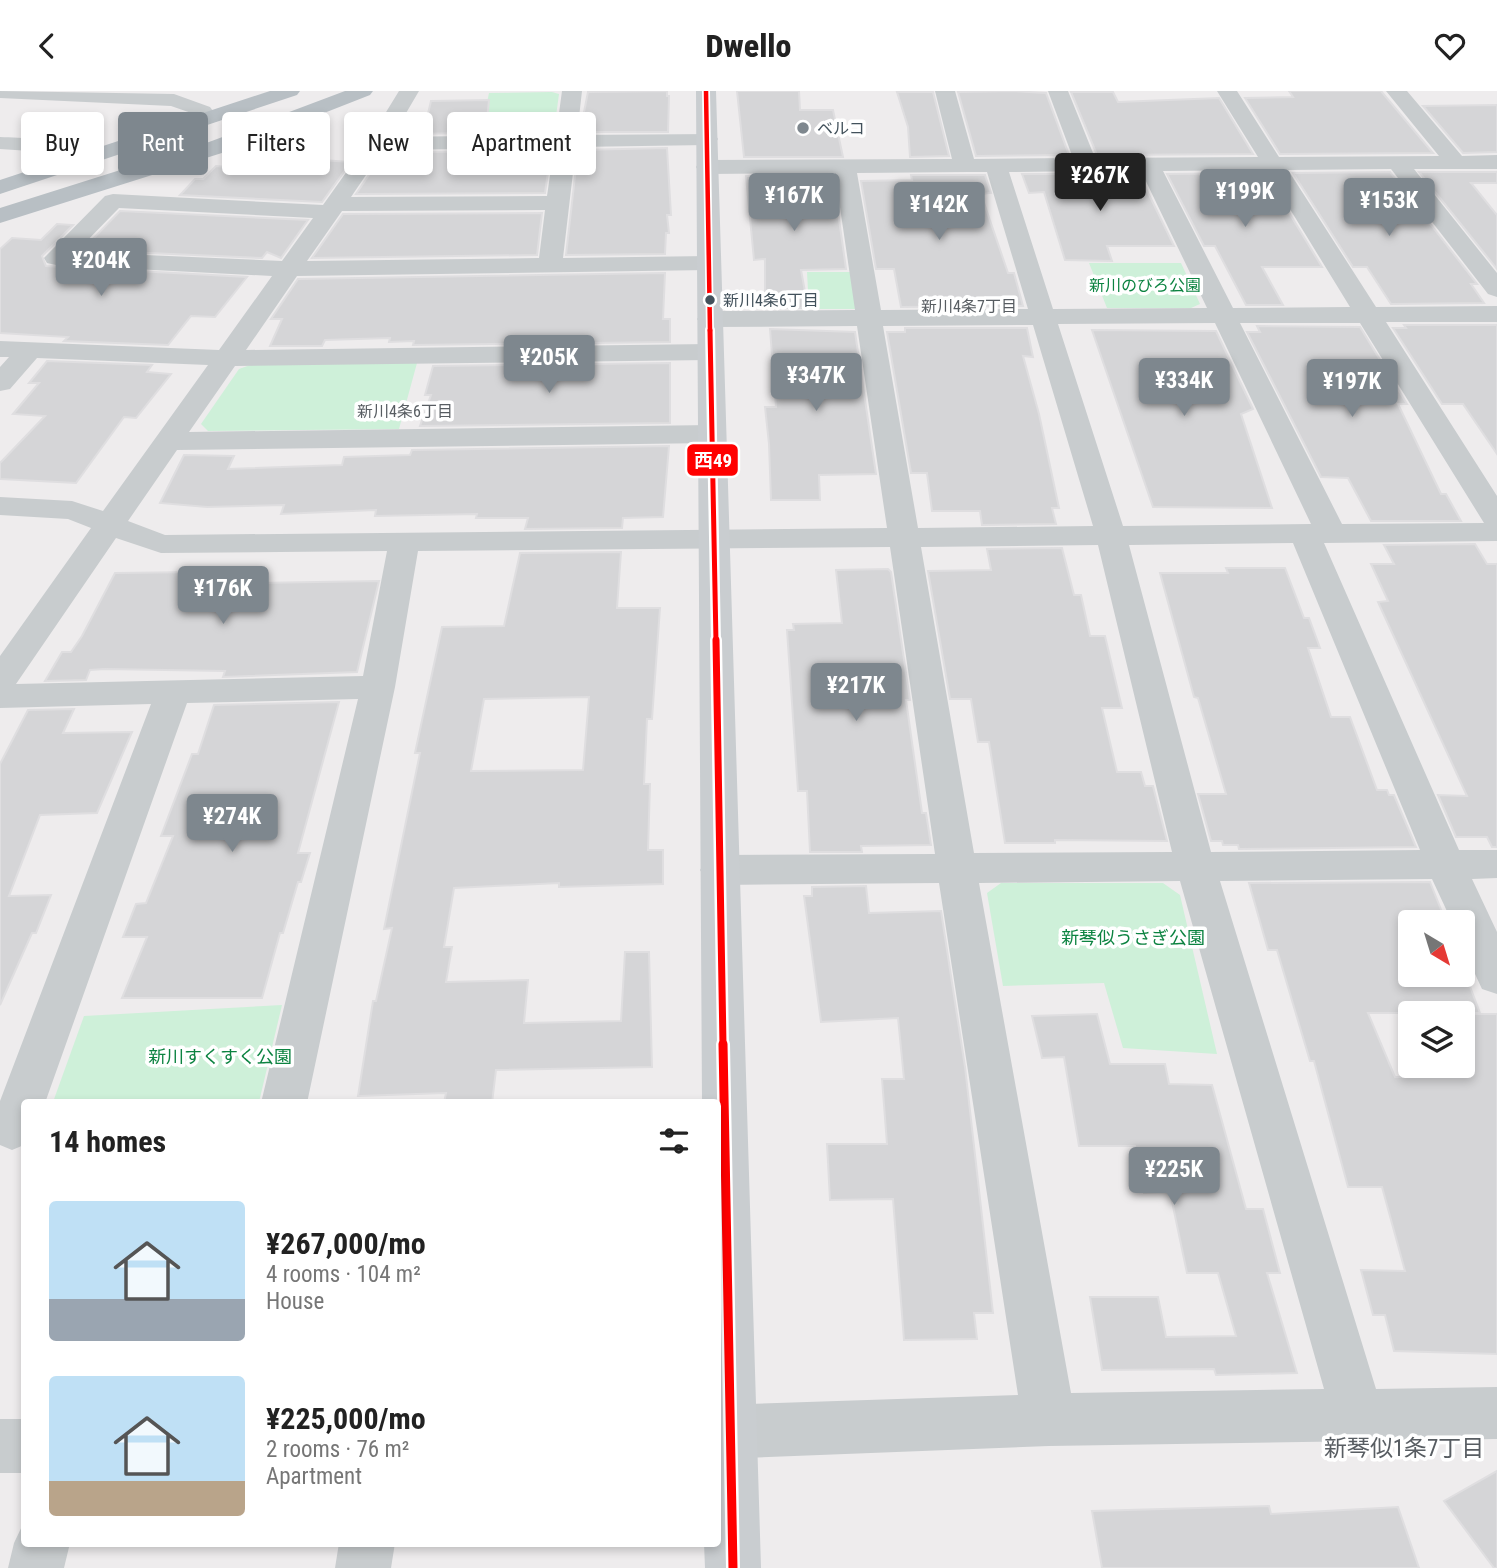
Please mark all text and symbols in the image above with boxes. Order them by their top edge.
icon: back [28,27,66,65]
text: Dwello [706,27,791,65]
icon: heart [1431,27,1469,65]
chip: Buy [21,112,104,175]
chip: Rent [118,112,208,175]
chip: Filters [222,112,330,175]
chip: New [344,112,433,175]
chip: Apartment [447,112,596,175]
place label: ベルコ [817,119,865,138]
marker: ベルコ [795,120,811,136]
pin: ¥267K [1051,153,1149,213]
text: ¥267K [1071,162,1129,189]
pin: ¥199K [1196,169,1294,229]
pin: ¥167K [745,173,843,233]
text: ¥199K [1216,178,1274,205]
pin: ¥153K [1340,179,1438,238]
text: ¥167K [765,182,823,209]
pin: ¥142K [890,183,988,242]
text: ¥153K [1360,187,1418,214]
text: ¥142K [910,191,968,218]
pin: ¥204K [52,239,150,298]
text: ¥204K [72,247,130,274]
park label: 新川のびろ公園 [1089,276,1201,295]
place label: 新川4条6丁目 [723,291,819,310]
marker: 新川4条6丁目 [703,293,717,307]
district label: 新川4条7丁目 [921,297,1017,316]
pin: ¥205K [500,335,598,395]
text: ¥205K [520,344,578,371]
pin: ¥347K [767,353,865,413]
pin: ¥334K [1135,359,1233,418]
pin: ¥197K [1303,359,1401,419]
text: ¥347K [787,362,845,389]
text: ¥334K [1155,367,1213,394]
text: ¥197K [1323,368,1381,395]
district label: 新川4条6丁目 [357,402,453,421]
line badge: 西49 [686,443,739,477]
text: 西49 [694,449,732,472]
pin: ¥176K [174,567,272,626]
text: ¥176K [194,575,252,602]
pin: ¥217K [807,663,905,723]
text: ¥217K [827,672,885,699]
pin: ¥274K [183,795,281,854]
text: ¥274K [203,803,261,830]
north arrow [1398,910,1475,987]
map controls [1398,910,1475,1078]
park label: 新琴似うさぎ公園 [1061,927,1205,948]
button: layers [1398,1001,1475,1078]
park label: 新川すくすく公園 [148,1046,292,1067]
icon: filters [655,1122,693,1160]
text: 14 homes [49,1124,166,1159]
pin: ¥225K [1125,1147,1223,1207]
text: ¥225K [1145,1156,1203,1183]
text: ¥267,000/mo [266,1226,426,1261]
icon: home [105,1229,189,1313]
text: 4 rooms · 104 m² [266,1261,421,1288]
text: House [266,1288,324,1315]
text: ¥225,000/mo [266,1401,426,1436]
icon: home [105,1404,189,1488]
district label: 新琴似1条7丁目 [1324,1435,1484,1462]
text: 2 rooms · 76 m² [266,1436,409,1463]
text: Apartment [266,1463,362,1490]

